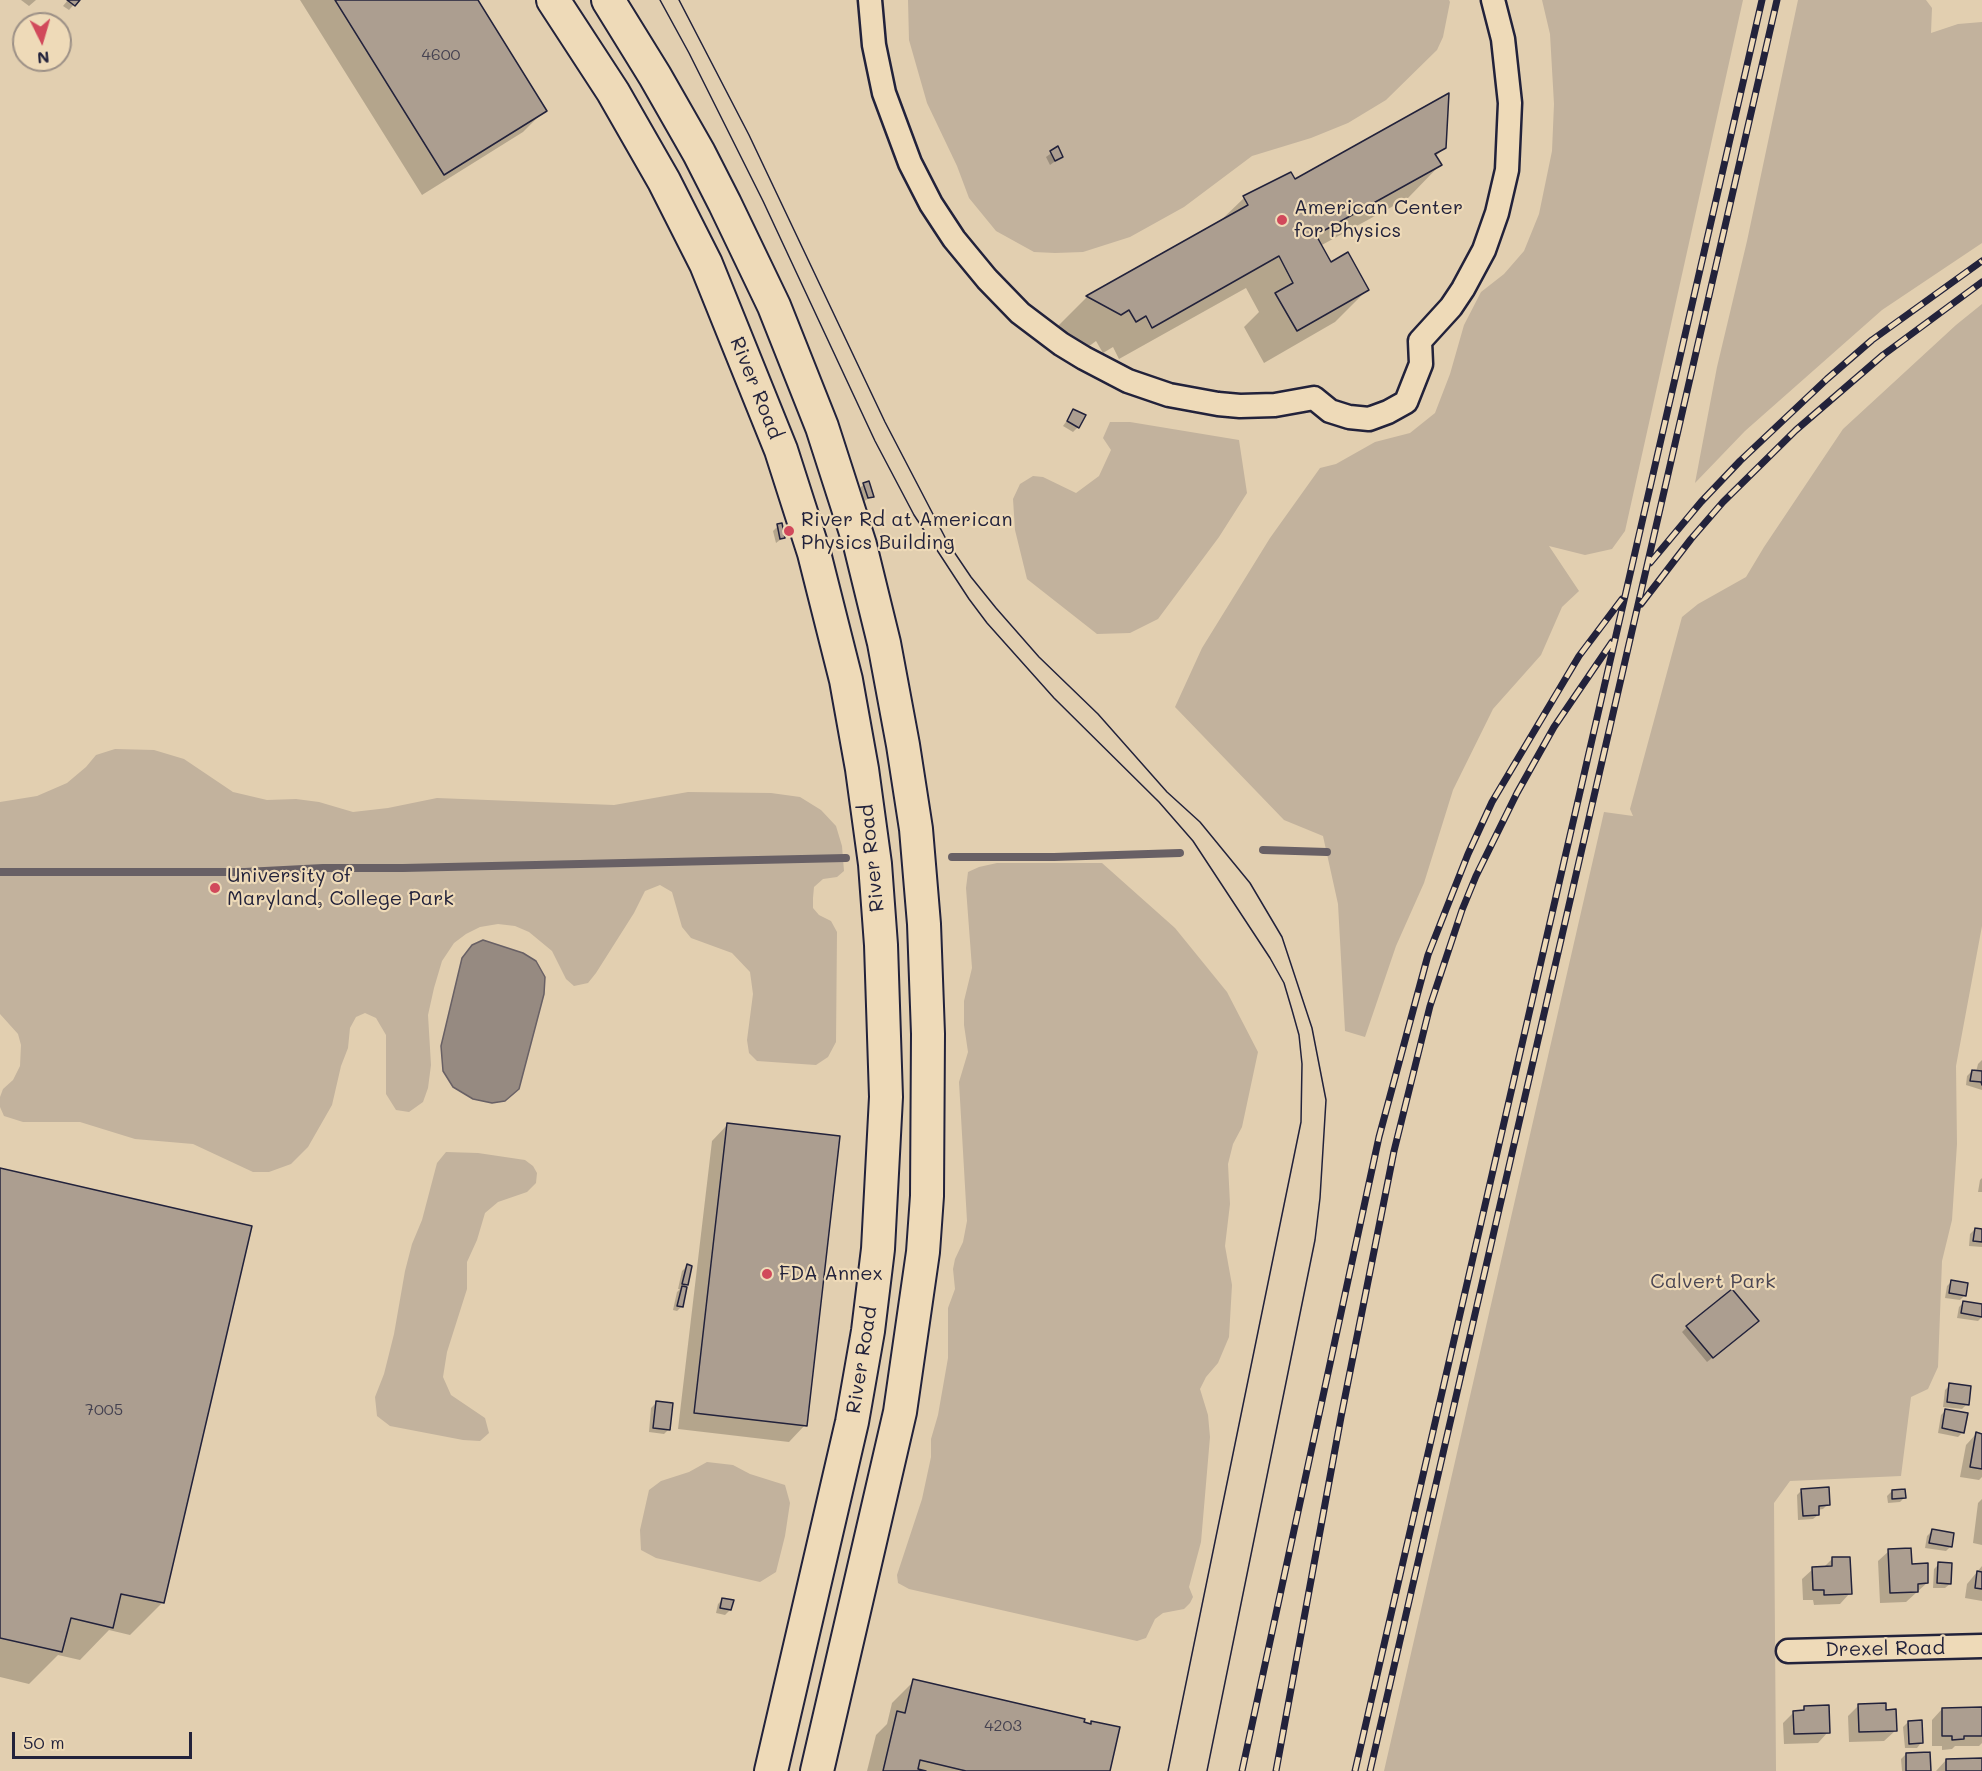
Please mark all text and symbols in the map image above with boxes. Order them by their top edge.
north arrow [12,12,72,72]
house number: 4600 [422,45,460,65]
text: N [36,47,50,69]
place label: American Center for Physics [1294,196,1463,243]
marker: American Center for Physics [1275,213,1289,227]
street label: River Road [725,333,787,443]
place label: River Rd at American Physics Building [801,508,1013,555]
marker: River Rd at American Physics Building [782,524,796,538]
street label: River Road [854,803,890,913]
place label: University of Maryland, College Park [227,864,454,911]
marker: University of Maryland, College Park [208,881,222,895]
place label: FDA Annex [779,1262,883,1286]
marker: FDA Annex [760,1267,774,1281]
park label: Calvert Park [1650,1270,1776,1294]
street label: River Road [842,1305,882,1415]
house number: 7005 [85,1400,123,1420]
street label: Drexel Road [1825,1636,1945,1662]
house number: 4203 [984,1716,1022,1736]
scale bar [15,1720,195,1758]
text: 50 m [23,1730,65,1754]

